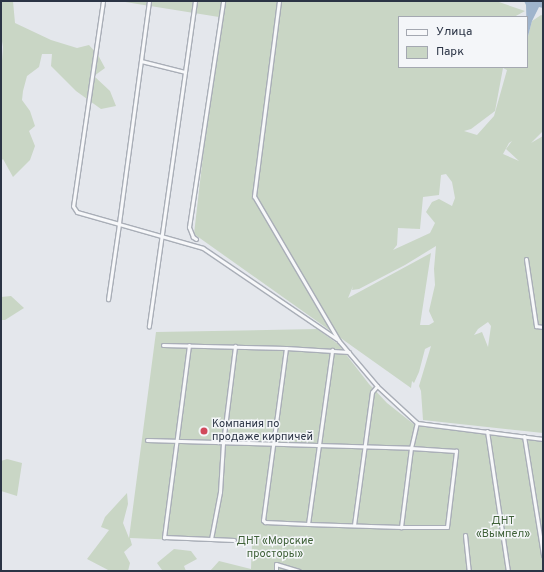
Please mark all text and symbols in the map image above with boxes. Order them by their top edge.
legend [398,16,528,68]
text: Улица [436,24,472,40]
text: Парк [436,44,464,60]
place label: Компания по продаже кирпичей [212,418,313,444]
marker: Компания по продаже кирпичей [199,426,209,436]
park label: ДНТ «Вымпел» [476,515,530,541]
park label: ДНТ «Морские просторы» [236,535,314,561]

